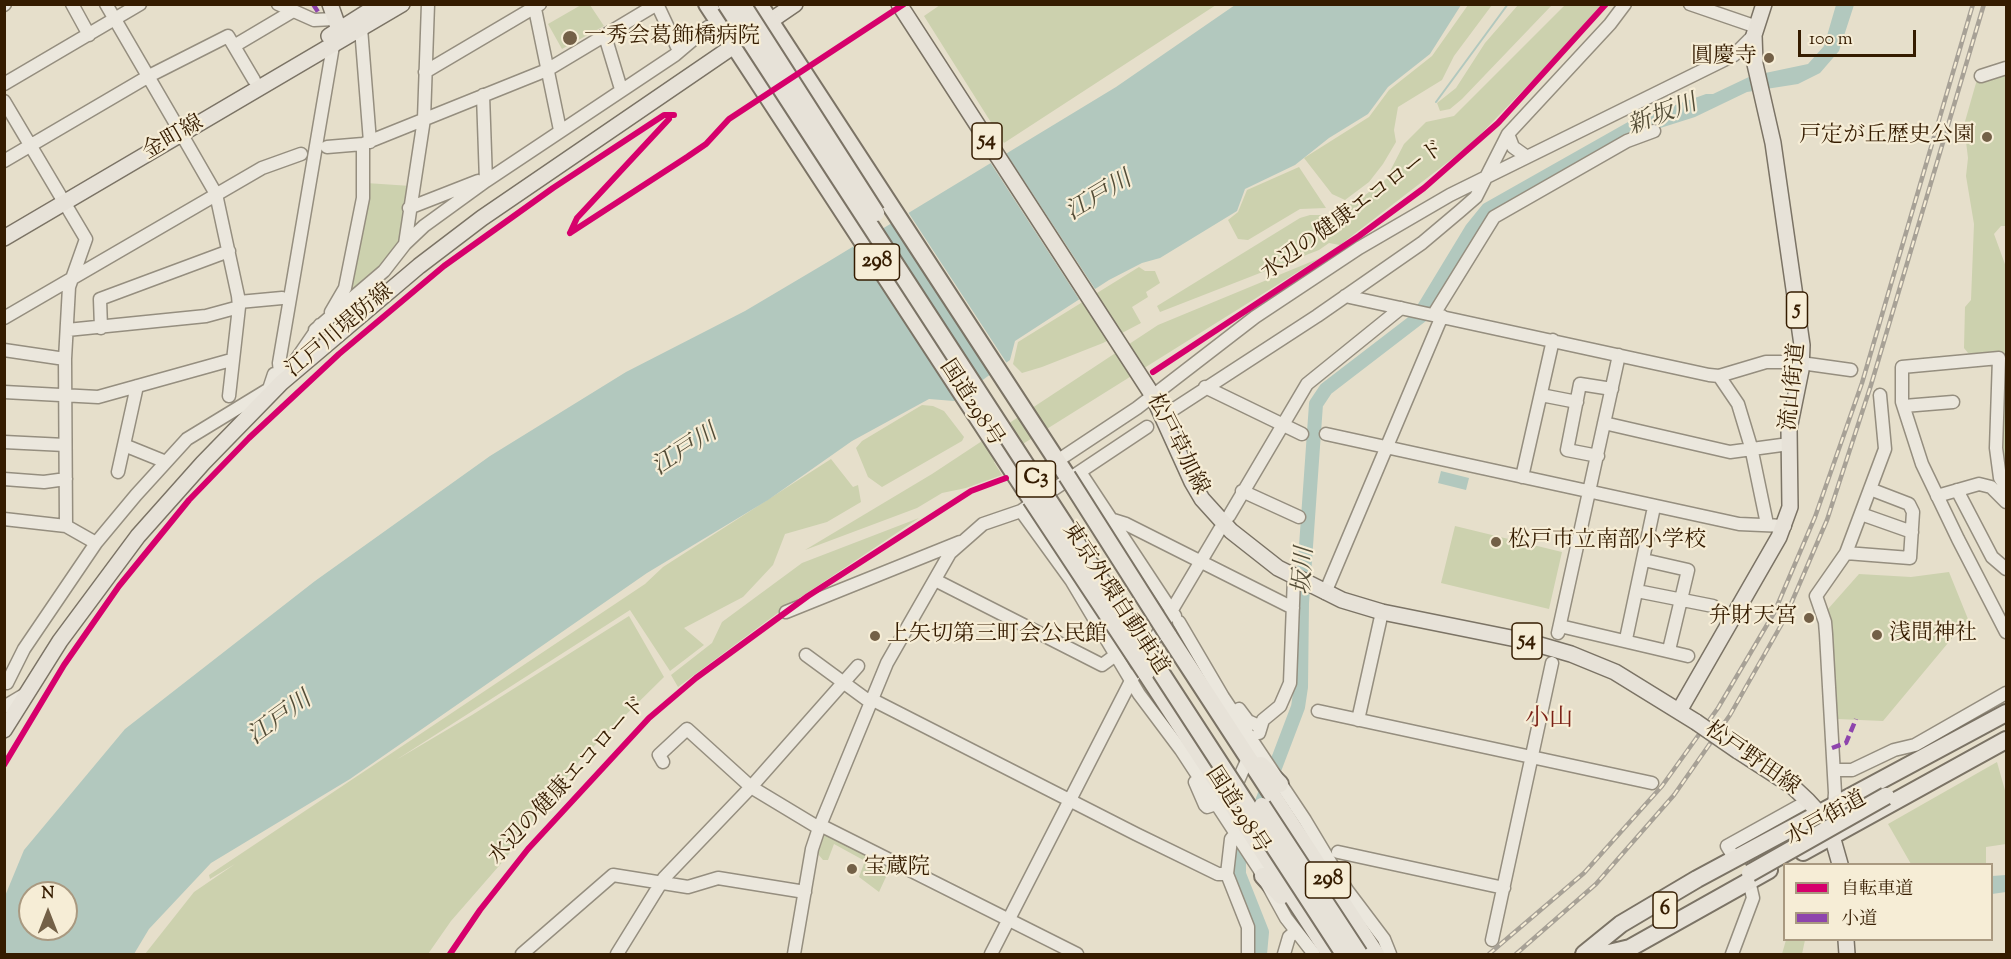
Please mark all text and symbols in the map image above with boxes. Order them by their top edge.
scale bar [1801,18,1920,56]
place label: 一秀会葛飾橋病院 [584,25,760,51]
text: 100 m [1809,27,1853,53]
marker: 一秀会葛飾橋病院 [561,29,579,47]
place label: 圓慶寺 [1691,45,1757,71]
marker: 圓慶寺 [1762,51,1776,65]
water label: 新坂川 [1624,91,1702,143]
street label: 金町線 [139,111,209,167]
road number: 54 [972,123,1002,159]
place label: 戸定が丘歴史公園 [1799,124,1975,150]
marker: 戸定が丘歴史公園 [1980,130,1994,144]
street label: 水辺の健康エコロード [1257,137,1451,287]
water label: 江戸川 [1062,167,1138,229]
road number: 298 [854,244,900,280]
street label: 江戸川堤防線 [282,279,400,385]
road number: 5 [1786,292,1808,328]
street label: 流山街道 [1777,342,1813,432]
street label: 国道298号 [932,356,1008,452]
street label: 松戸草加線 [1139,390,1213,500]
water label: 江戸川 [648,420,724,484]
road number: C3 [1016,461,1056,497]
street label: 東京外環自動車道 [1055,519,1173,681]
place label: 松戸市立南部小学校 [1508,529,1706,555]
marker: 松戸市立南部小学校 [1489,535,1503,549]
water label: 坂川 [1290,546,1322,596]
place label: 弁財天宮 [1709,605,1797,631]
marker: 弁財天宮 [1802,611,1816,625]
place label: 浅間神社 [1889,622,1977,648]
place label: 上矢切第三町会公民館 [887,623,1107,649]
road number: 54 [1512,623,1542,659]
marker: 浅間神社 [1870,628,1884,642]
marker: 上矢切第三町会公民館 [868,629,882,643]
water label: 江戸川 [243,687,319,753]
street label: 水辺の健康エコロード [484,693,654,871]
district label: 小山 [1525,707,1573,735]
street label: 松戸野田線 [1698,718,1804,802]
street label: 国道298号 [1198,763,1274,859]
street label: 水戸街道 [1782,787,1872,853]
place label: 宝蔵院 [864,856,930,882]
marker: 宝蔵院 [845,862,859,876]
road number: 298 [1306,862,1350,898]
legend [1783,863,1993,941]
text: 自転車道 [1841,877,1913,903]
north arrow [18,881,78,941]
text: N [42,883,54,906]
road number: 6 [1653,892,1677,928]
text: 小道 [1841,907,1877,933]

